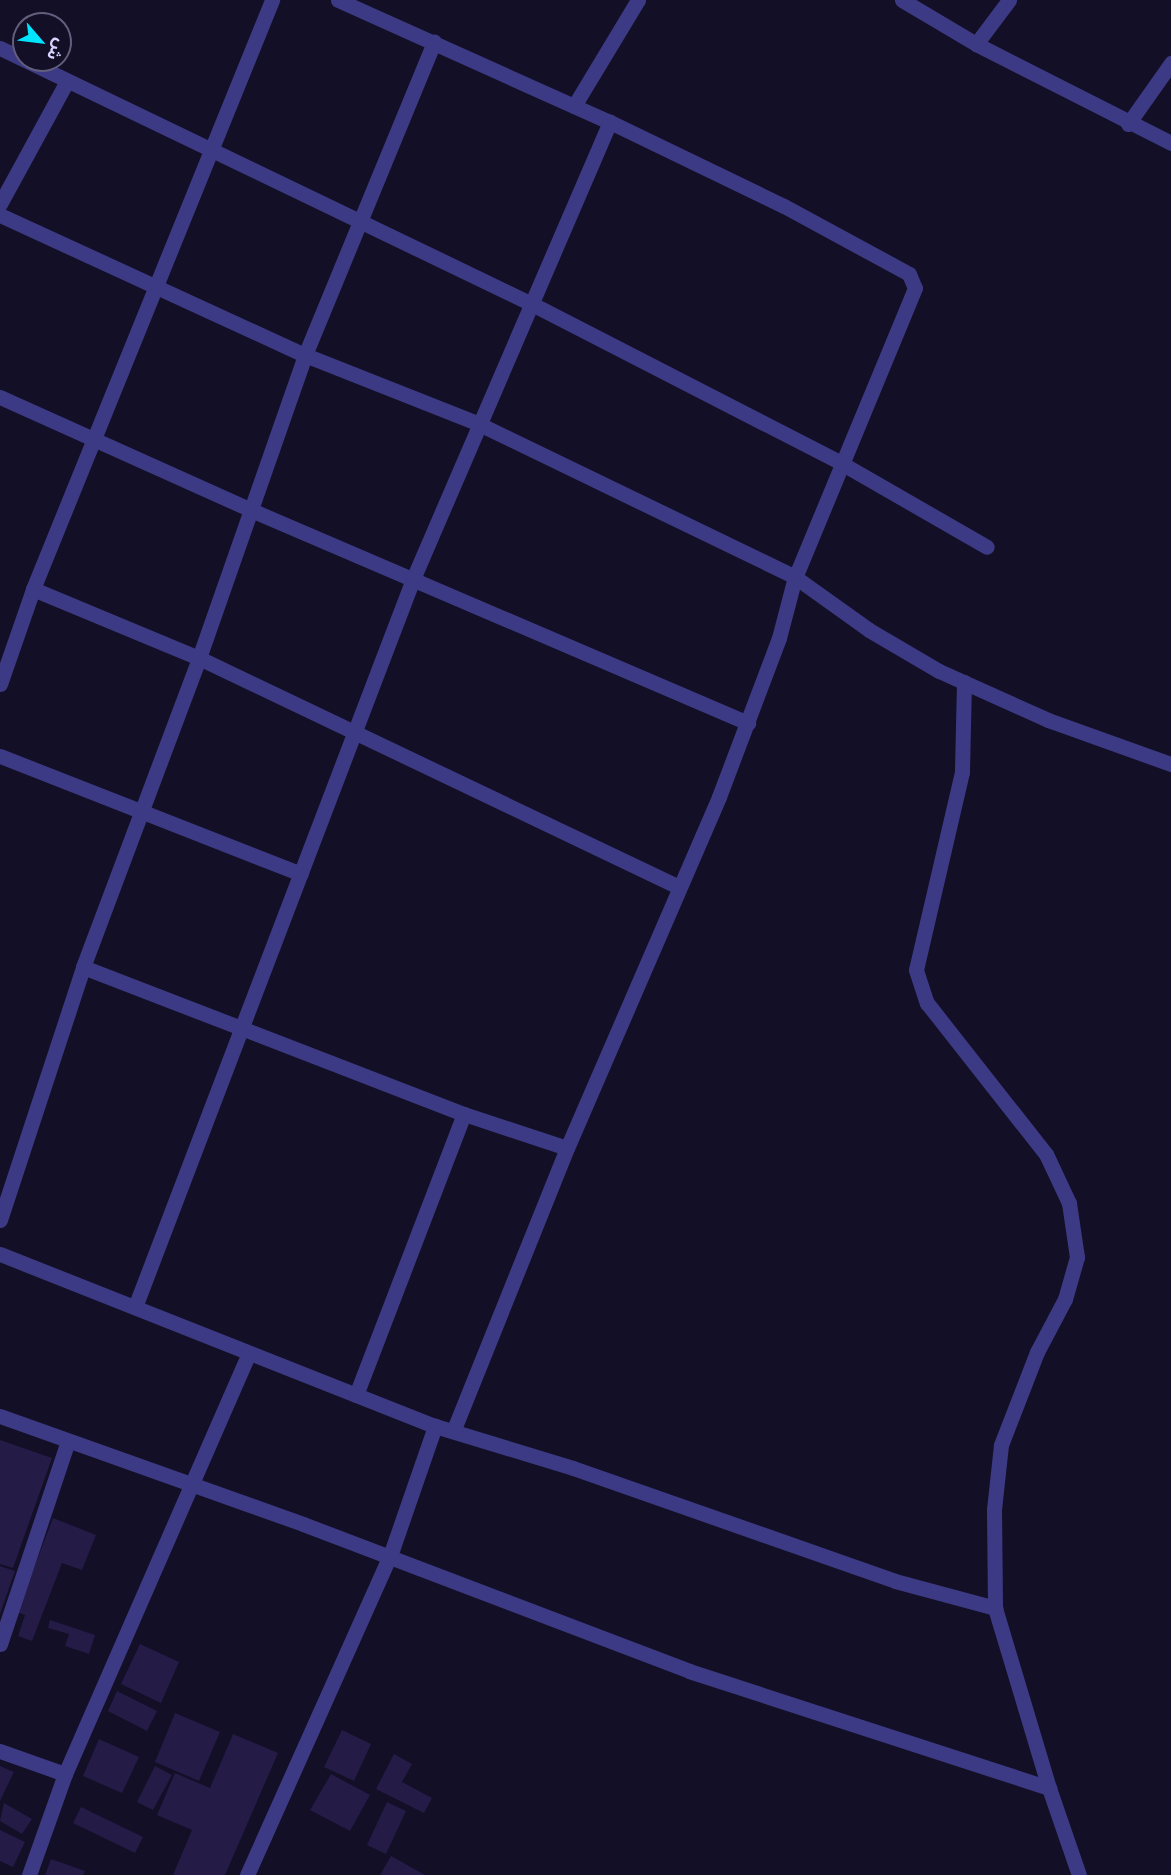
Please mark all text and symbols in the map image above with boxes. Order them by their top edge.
north arrow [12,12,72,72]
text: ش [43,36,70,64]

